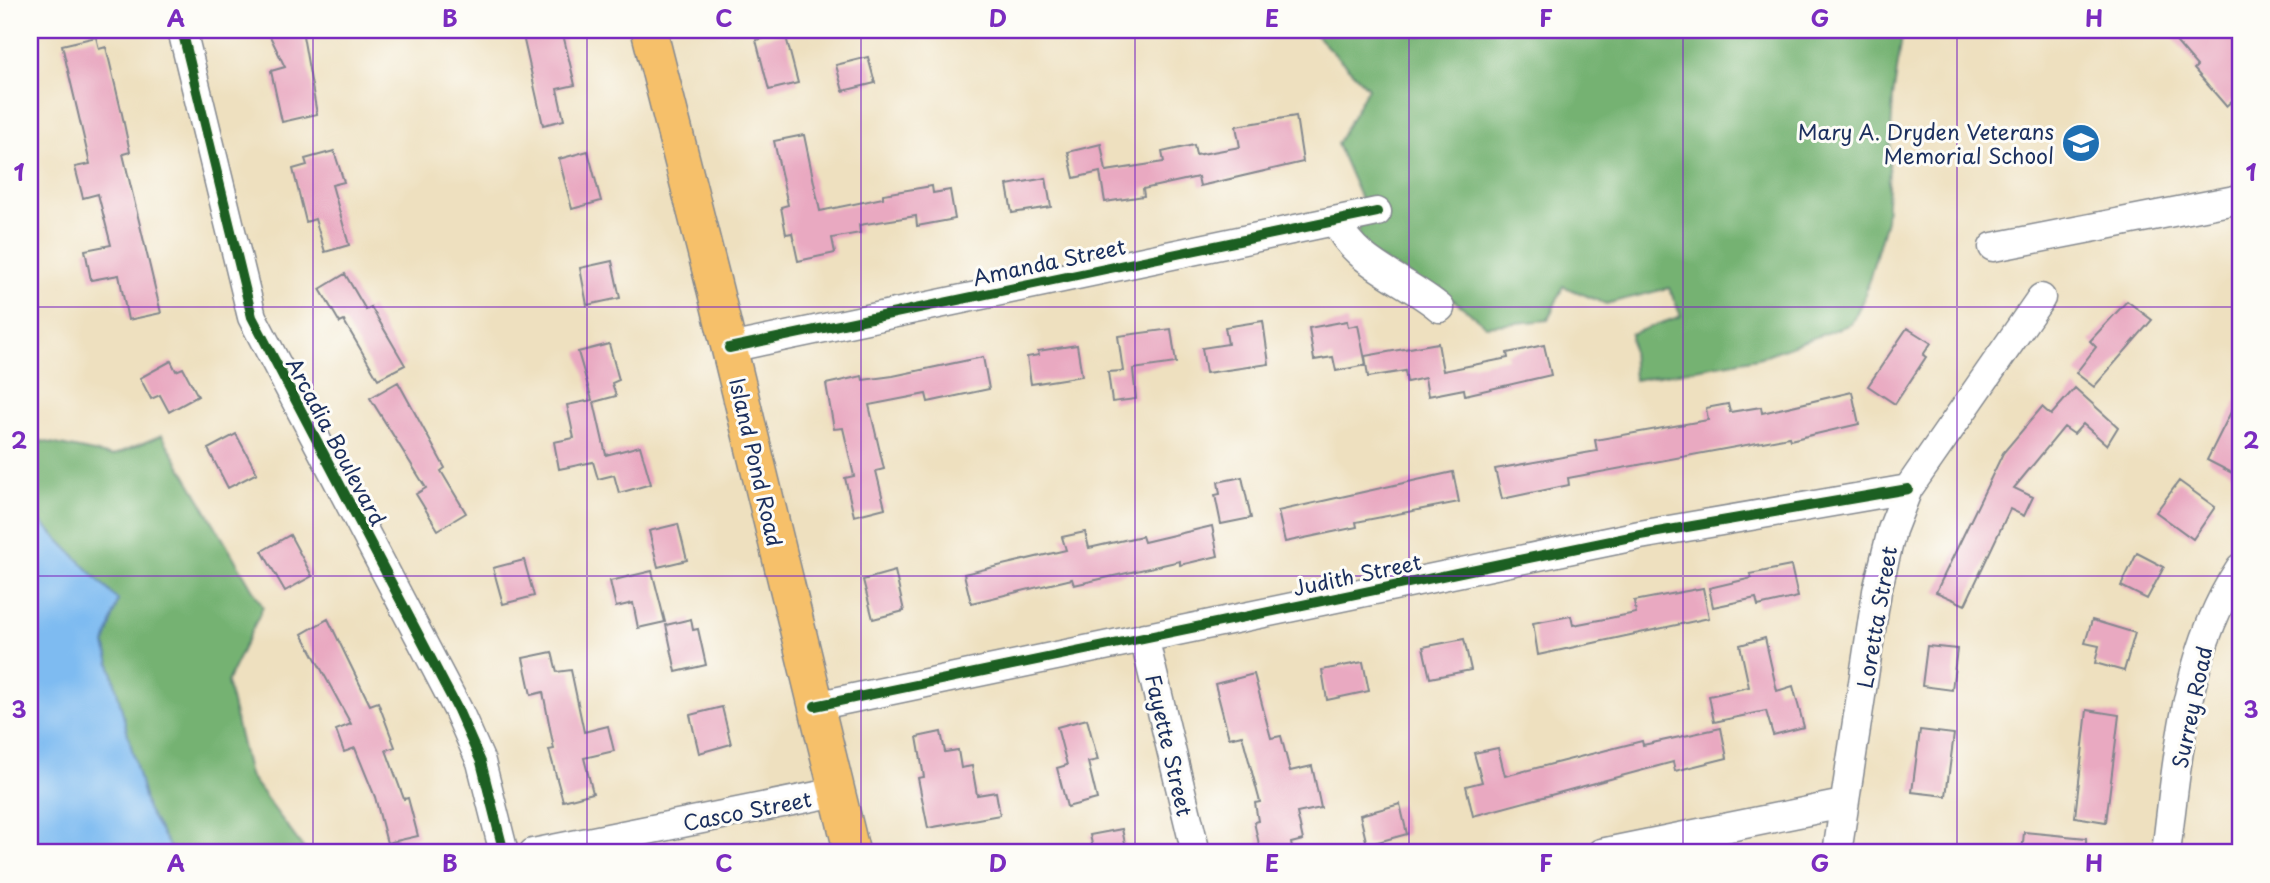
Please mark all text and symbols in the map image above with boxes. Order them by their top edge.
text: A [167,0,185,35]
text: B [442,0,458,35]
text: C [715,0,733,35]
text: D [989,0,1007,35]
text: E [1265,0,1279,35]
text: F [1539,0,1553,35]
text: G [1811,0,1829,35]
text: H [2085,0,2103,35]
place label: Mary A. Dryden Veterans Memorial School [1798,115,2054,171]
school or university icon: Mary A. Dryden Veterans Memorial School [2060,122,2102,164]
text: 1 [14,154,25,189]
text: 1 [2246,154,2257,189]
street label: Amanda Street [970,229,1128,293]
street label: Arcadia Boulevard [279,351,395,531]
street label: Island Pond Road [722,375,792,549]
text: 2 [11,422,27,457]
text: 2 [2243,422,2259,457]
street label: Loretta Street [1848,543,1904,691]
street label: Judith Street [1290,545,1424,603]
street label: Surrey Road [2162,643,2220,771]
street label: Fayette Street [1138,671,1202,819]
text: 3 [11,691,27,726]
text: 3 [2243,691,2259,726]
street label: Casco Street [680,782,814,838]
text: A [167,845,185,880]
text: B [442,845,458,880]
text: C [715,845,733,880]
text: D [989,845,1007,880]
text: E [1265,845,1279,880]
text: F [1539,845,1553,880]
text: G [1811,845,1829,880]
text: H [2085,845,2103,880]

